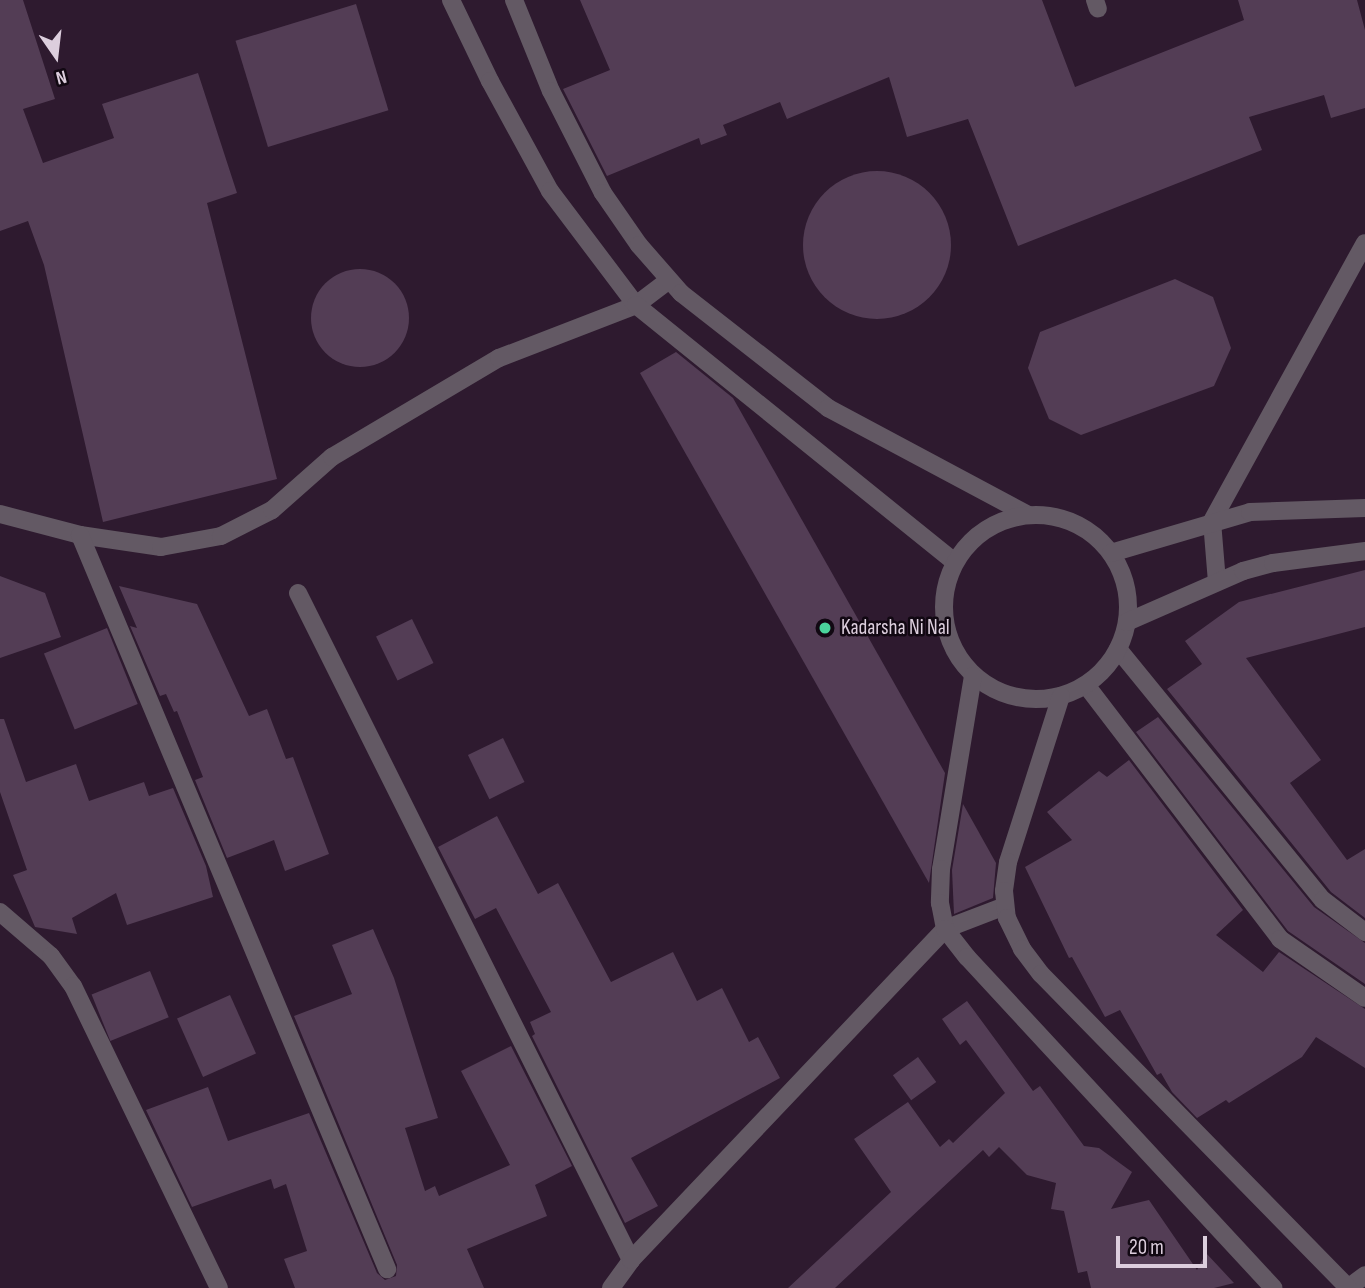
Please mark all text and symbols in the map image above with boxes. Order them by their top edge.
north arrow [21,21,91,91]
text: N [53,64,69,89]
place label: Kadarsha Ni Nal [841,615,950,641]
marker: Kadarsha Ni Nal [815,618,835,638]
scale bar [1120,1222,1211,1266]
text: 20 m [1129,1235,1164,1260]

